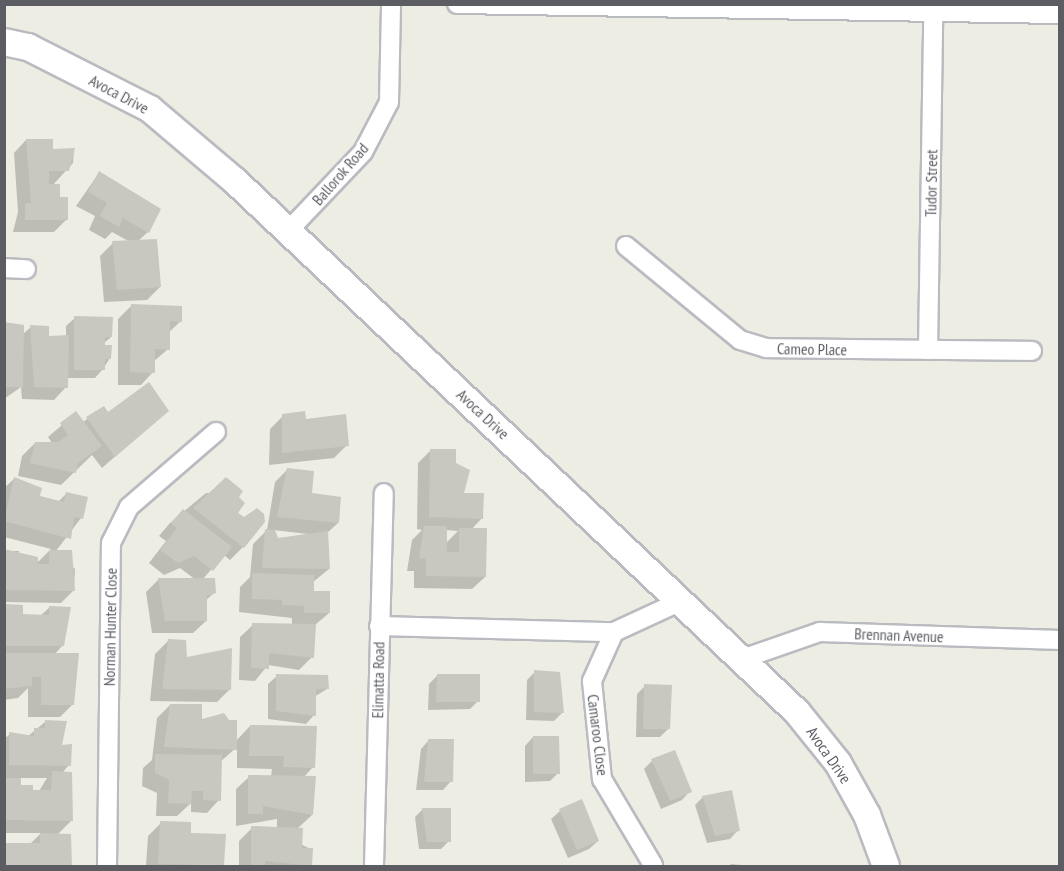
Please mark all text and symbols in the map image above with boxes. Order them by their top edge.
street label: Avoca Drive [86,70,152,118]
street label: Ballorok Road [308,139,372,209]
street label: Tudor Street [921,149,941,217]
street label: Cameo Place [777,339,847,359]
street label: Avoca Drive [453,385,513,443]
street label: Norman Hunter Close [99,568,121,686]
street label: Brennan Avenue [854,624,944,646]
street label: Elimatta Road [368,641,388,719]
street label: Camaroo Close [583,693,613,777]
street label: Avoca Drive [803,723,855,787]

